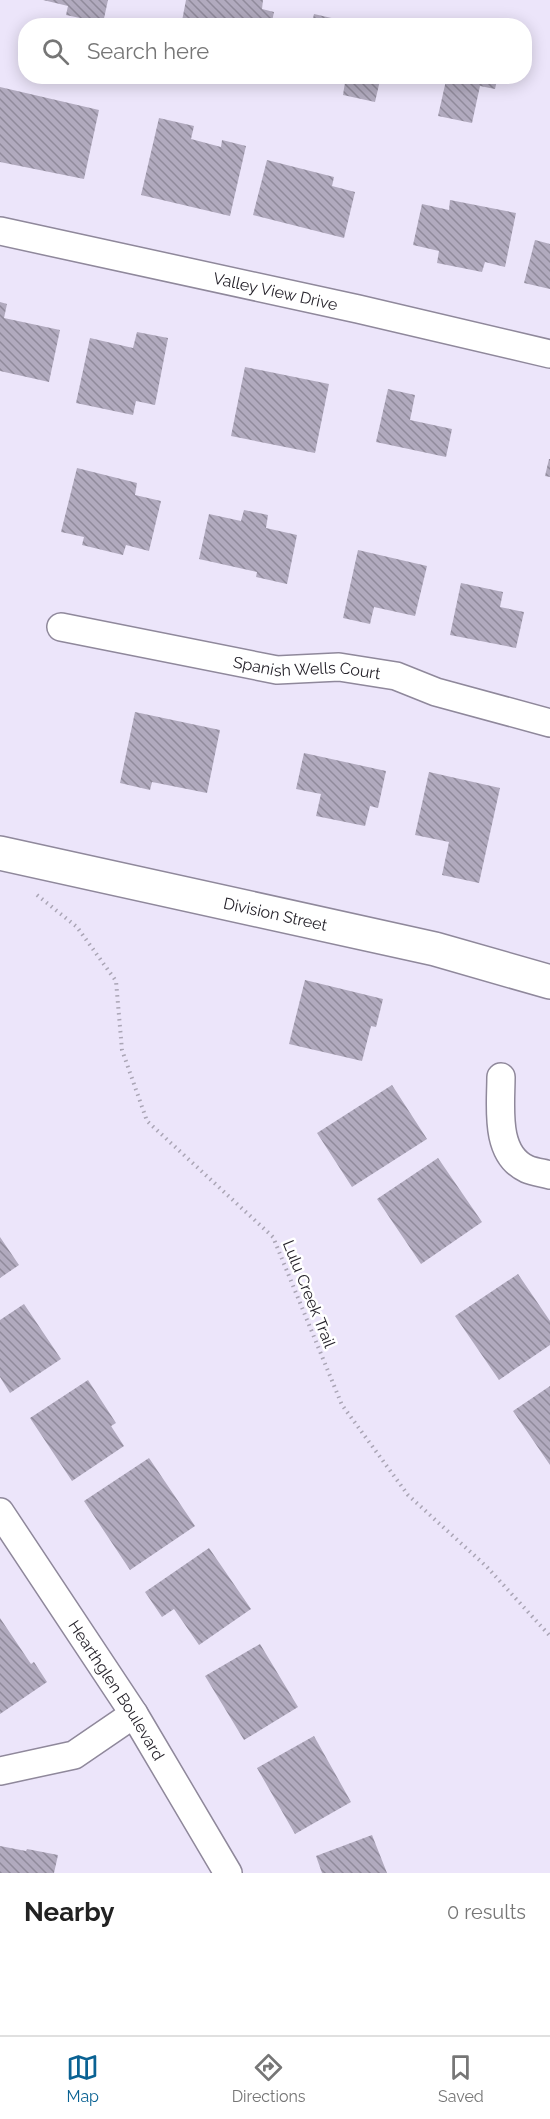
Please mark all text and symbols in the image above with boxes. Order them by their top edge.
search box [18,18,532,84]
icon: search [39,35,72,68]
text: Search here [87,38,209,64]
street label: Valley View Drive [212,268,340,314]
street label: Spanish Wells Court [232,652,382,683]
street label: Division Street [222,893,330,935]
street label: Lulu Creek Trail [279,1237,339,1351]
street label: Hearthglen Boulevard [65,1616,169,1764]
text: Nearby [24,1897,114,1927]
text: 0 results [447,1900,526,1924]
tab: Map [66,2051,99,2106]
tab: Directions [232,2051,306,2106]
tab: Saved [438,2051,484,2106]

